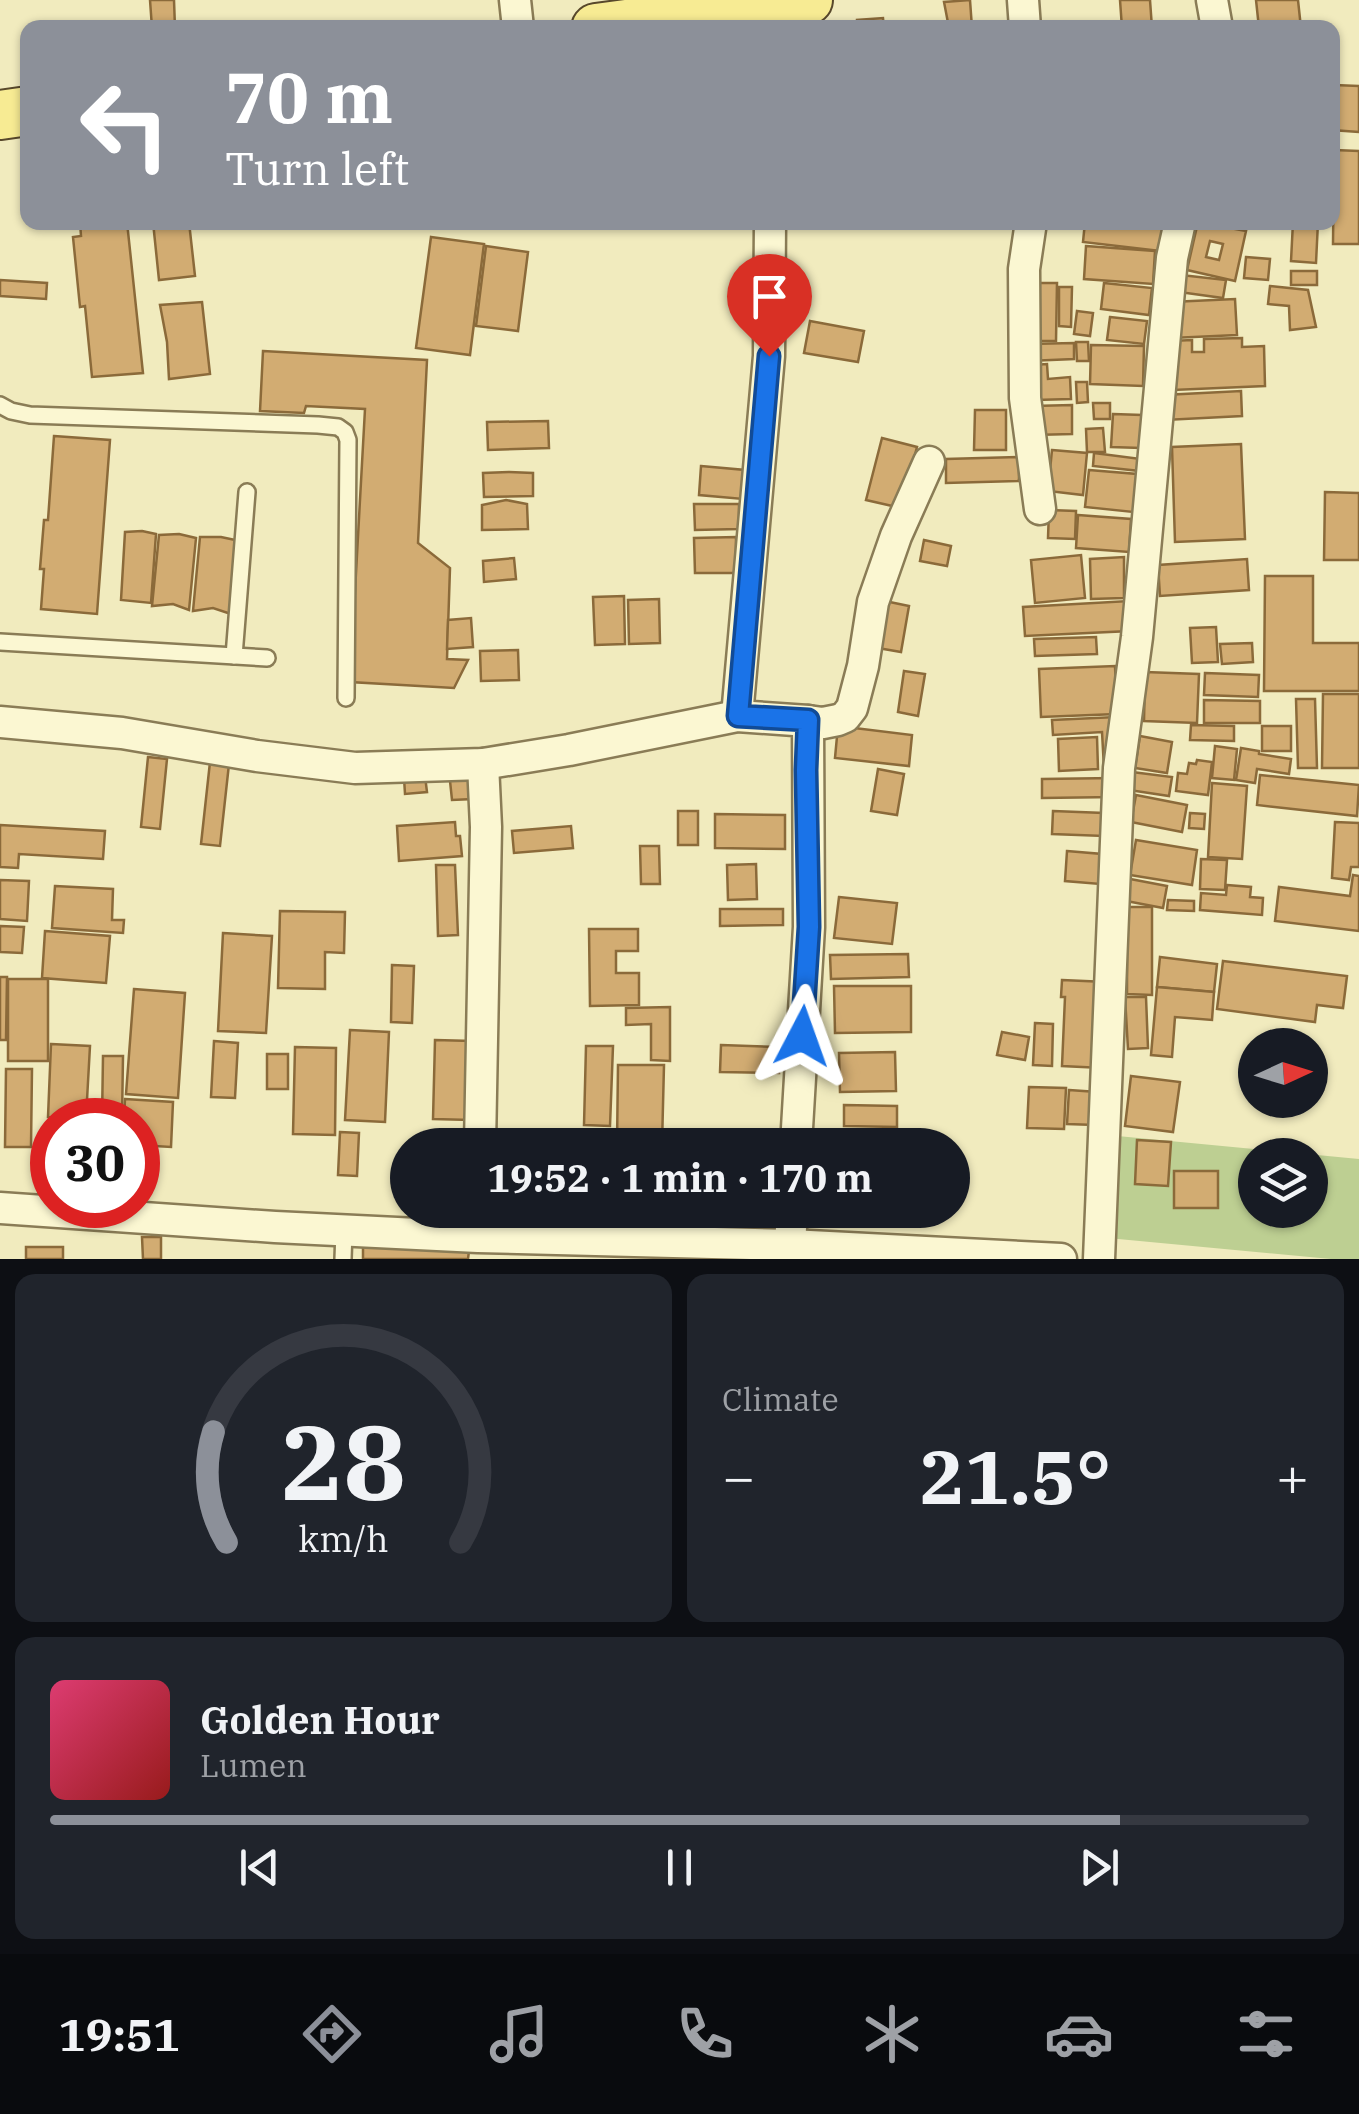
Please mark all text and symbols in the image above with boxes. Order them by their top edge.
text: 70 m [225,51,393,142]
icon: left [60,60,190,190]
text: Turn left [225,139,409,197]
pin [727,254,812,357]
icon: arrive [742,269,797,324]
position arrow [750,984,854,1088]
north arrow [1238,1028,1328,1118]
map controls [1238,1028,1328,1228]
speed limit sign: 30 [30,1098,160,1228]
button: layers [1238,1138,1328,1228]
text: 19:52 · 1 min · 170 m [487,1153,873,1202]
text: Climate [722,1378,839,1420]
text: 28 [281,1393,406,1529]
text: 21.5° [920,1427,1111,1525]
text: − [722,1441,755,1512]
text: + [1276,1441,1309,1512]
text: km/h [298,1515,389,1562]
text: Golden Hour [200,1695,440,1744]
text: Lumen [200,1744,307,1786]
icon: previous [232,1840,287,1895]
icon: pause [652,1840,707,1895]
icon: next [1072,1840,1127,1895]
icon: directions [297,1999,367,2069]
icon: music [484,1999,554,2069]
icon: phone [670,1999,740,2069]
icon: climate [857,1999,927,2069]
icon: car [1044,1999,1114,2069]
icon: filters [1231,1999,1301,2069]
text: 19:51 [58,2005,180,2063]

